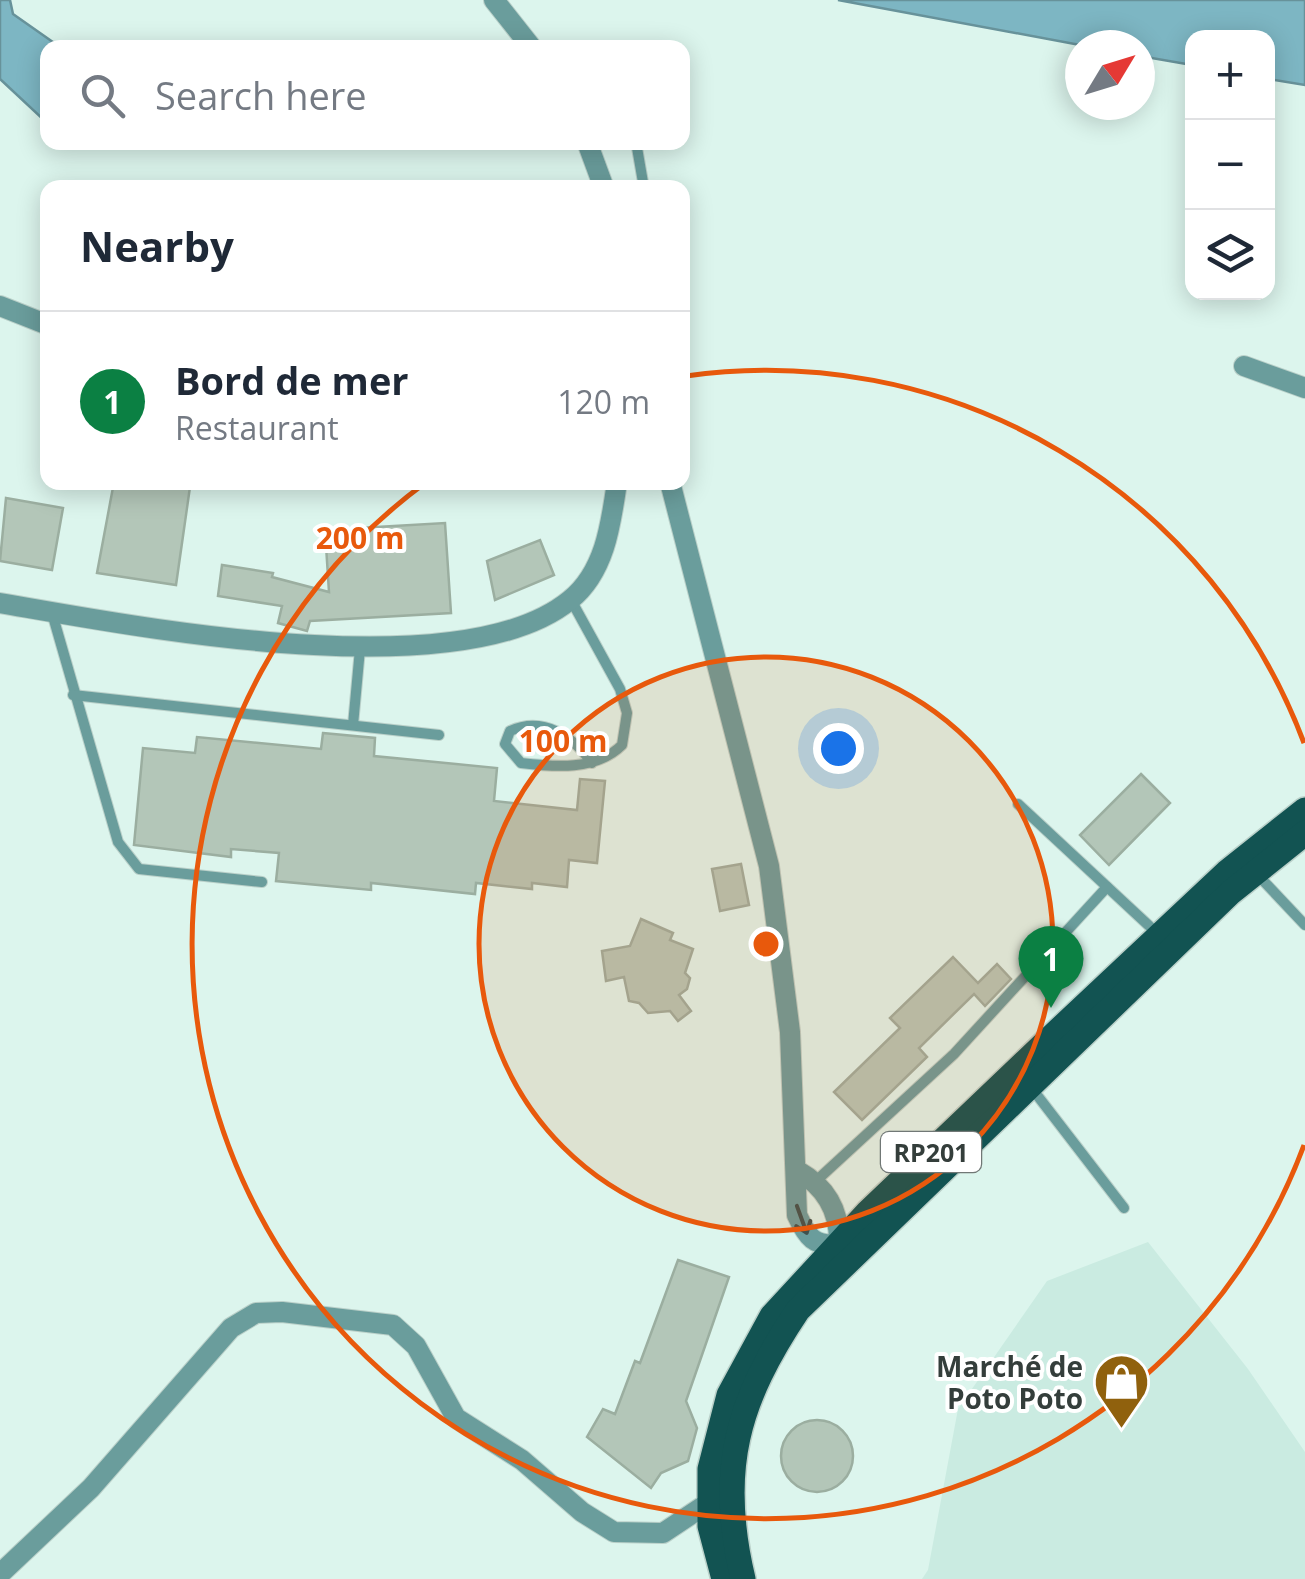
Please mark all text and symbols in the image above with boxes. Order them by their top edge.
north arrow [1065,30,1155,120]
map controls [1185,30,1275,300]
button: + [1185,30,1275,120]
search box [40,40,690,150]
icon: search [75,68,130,123]
text: Search here [155,69,367,121]
button: − [1185,120,1275,210]
button: layers [1185,210,1275,300]
text: Nearby [80,217,234,274]
text: Bord de mer [175,354,409,406]
text: 1 [103,380,122,423]
text: 120 m [557,380,650,423]
text: Restaurant [175,406,339,449]
text: 200 m [316,517,404,558]
text: 100 m [519,720,607,761]
your location [813,723,864,774]
centre of rings [748,926,784,962]
pin: 1 [1018,926,1084,1008]
road number: RP201 [881,1132,981,1172]
one-way arrow [794,1204,812,1235]
place label: Marché de Poto Poto [936,1347,1083,1417]
shop icon: Marché de Poto Poto [1092,1352,1152,1431]

